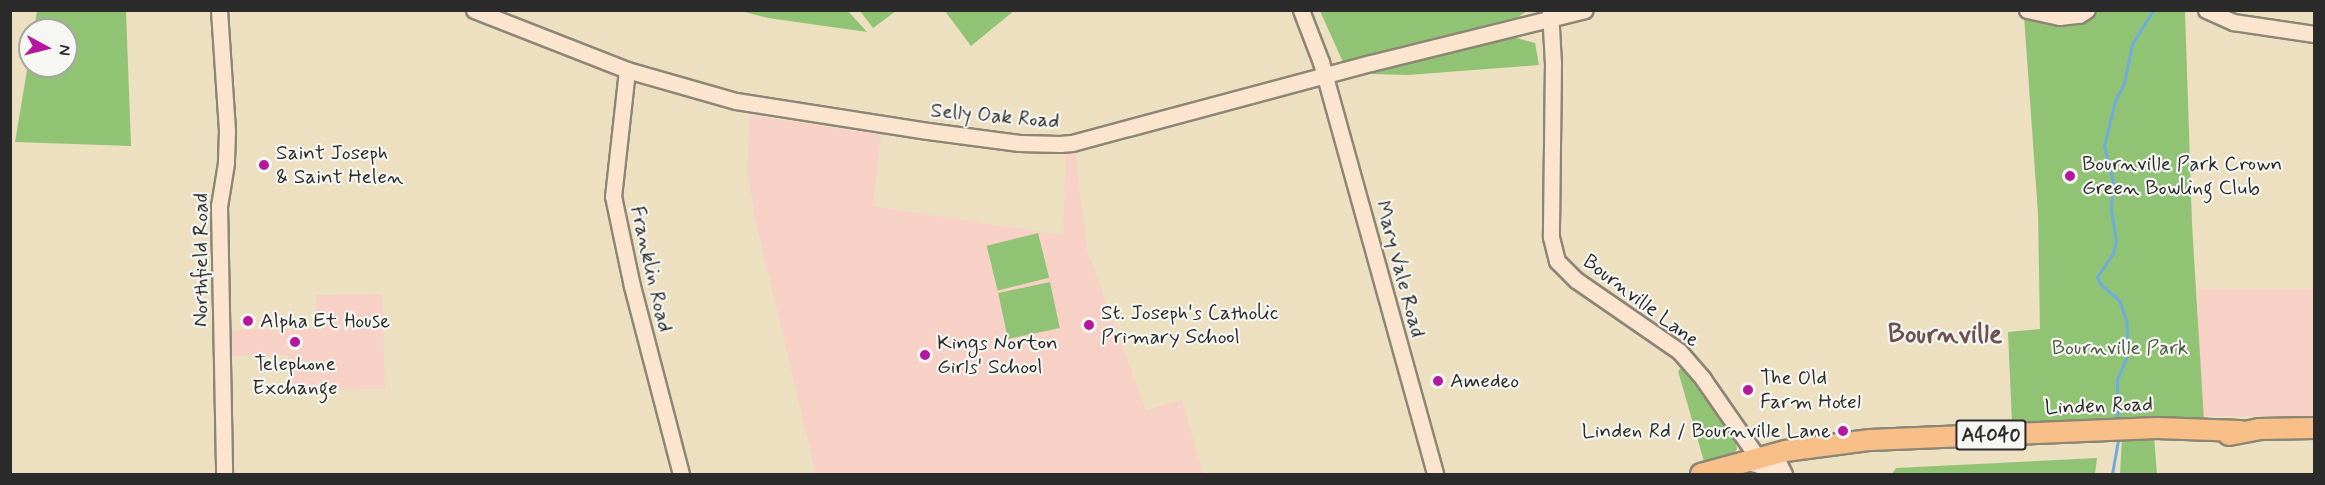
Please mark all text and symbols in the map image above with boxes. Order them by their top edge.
north arrow [18,18,78,78]
text: N [53,43,75,57]
street label: Selly Oak Road [929,98,1061,134]
place label: Saint Joseph & Saint Helen [276,140,404,190]
place label: Bournville Park Crown Green Bowling Club [2082,151,2282,201]
marker: Saint Joseph & Saint Helen [257,158,271,172]
marker: Bournville Park Crown Green Bowling Club [2063,169,2077,183]
street label: Northfield Road [188,194,214,326]
street label: Mary Vale Road [1370,198,1430,340]
street label: Franklin Road [624,204,678,334]
street label: Bournville Lane [1578,249,1704,353]
place label: St. Joseph's Catholic Primary School [1101,300,1281,350]
place label: Alpha Et House [260,308,393,334]
marker: Alpha Et House [241,314,255,328]
marker: St. Joseph's Catholic Primary School [1082,318,1096,332]
district label: Bournville [1888,319,2002,351]
place label: Kings Norton Girls' School [937,330,1052,380]
marker: Telephone Exchange [288,335,302,349]
park label: Bournville Park [2052,335,2188,361]
marker: Kings Norton Girls' School [918,348,932,362]
place label: Telephone Exchange [252,351,338,401]
place label: The Old Farm Hotel [1760,365,1861,415]
place label: Amedeo [1450,368,1519,394]
marker: Amedeo [1431,374,1445,388]
marker: The Old Farm Hotel [1741,383,1755,397]
street label: Linden Road [2044,392,2154,420]
place label: Linden Rd / Bournville Lane [1582,418,1831,444]
road number: A4040 [1955,418,2027,452]
marker: Linden Rd / Bournville Lane [1836,424,1850,438]

